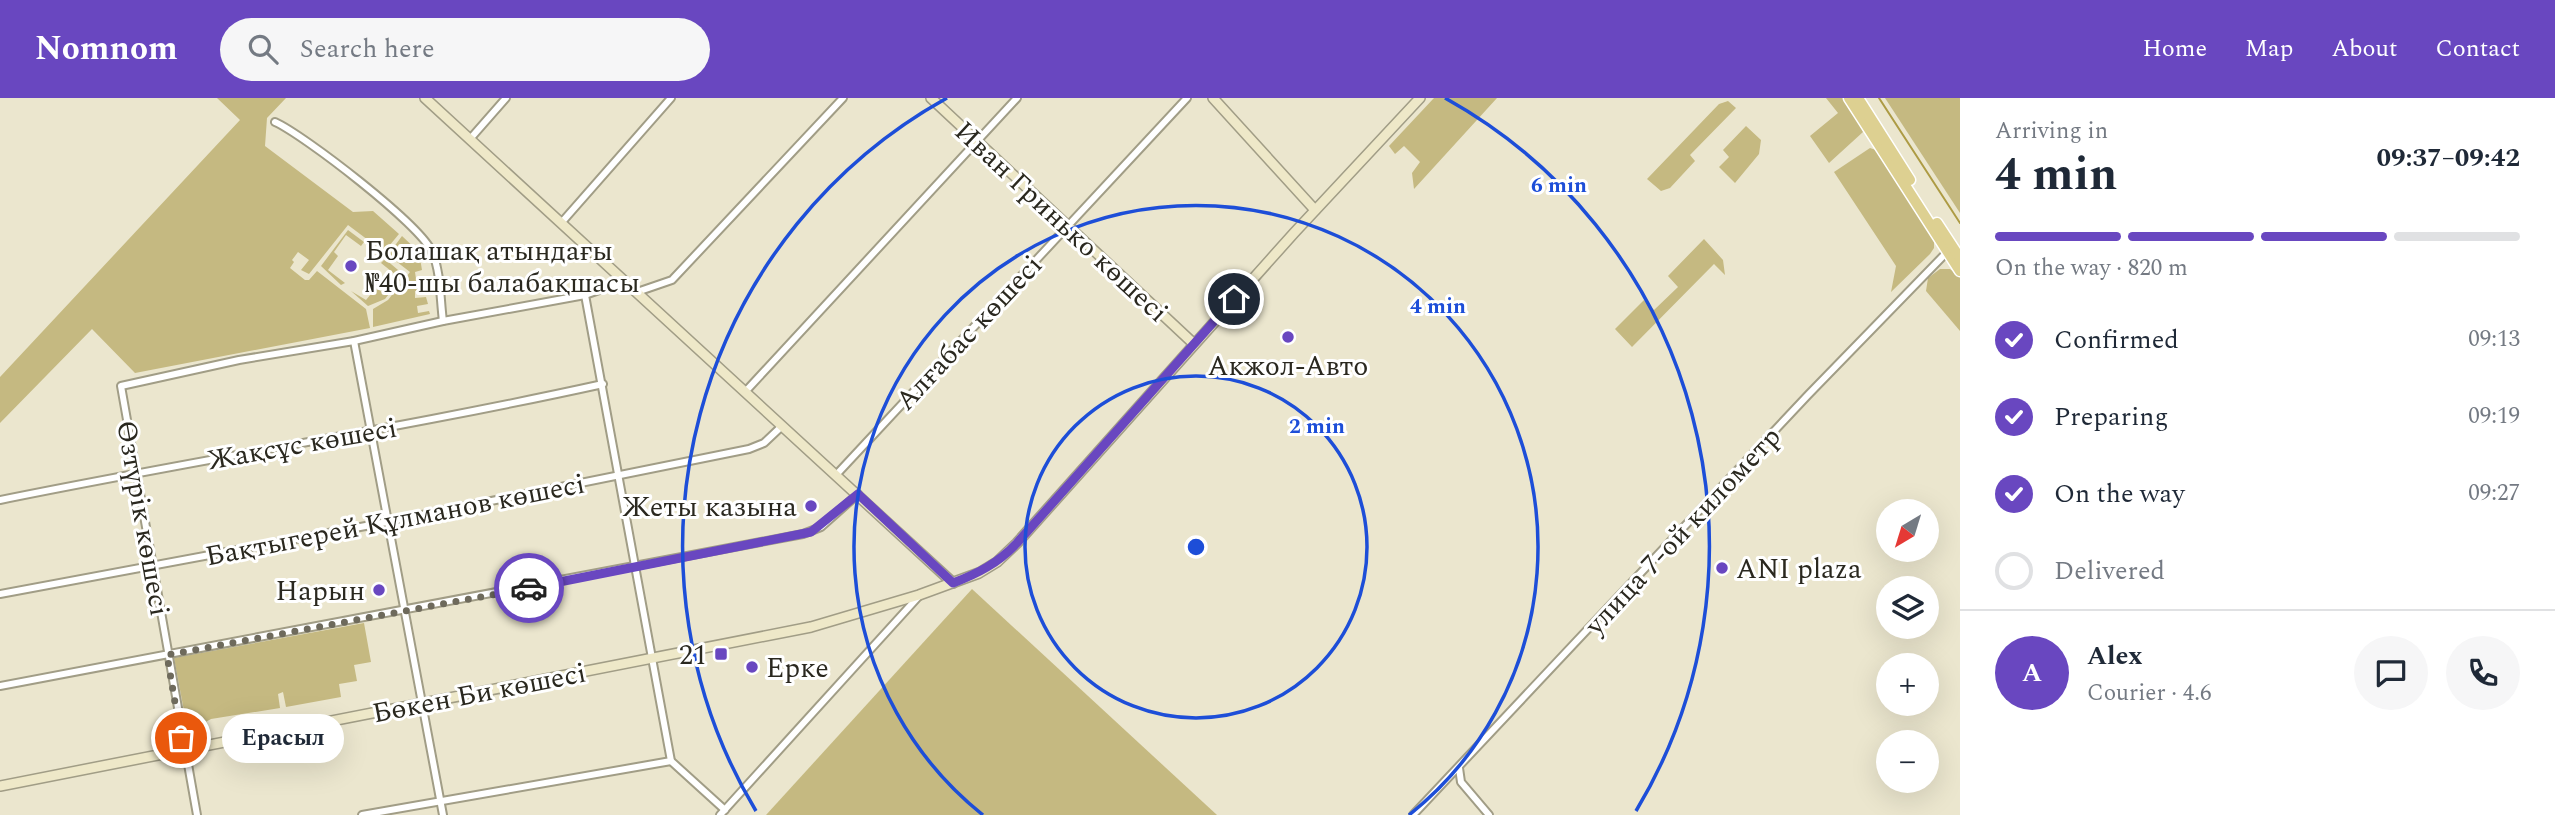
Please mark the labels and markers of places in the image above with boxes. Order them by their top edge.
place label: Болашақ атындағы №40-шы балабақшасы [365,230,640,305]
marker: Болашақ атындағы №40-шы балабақшасы [343,258,359,274]
pin [1204,269,1264,329]
marker: Акжол-Авто [1280,329,1296,345]
place label: Акжол-Авто [1207,345,1369,388]
place label: Жеты казына [622,486,797,529]
marker: Жеты казына [803,498,819,514]
centre of rings [1184,535,1208,559]
place label: ANI plaza [1736,548,1862,591]
marker: ANI plaza [1714,560,1730,576]
place label: Нарын [276,570,365,613]
marker: Нарын [371,582,387,598]
place label: 21 [679,634,707,677]
marker: 21 [713,646,729,662]
place label: Ерке [766,647,829,690]
marker: Ерке [744,659,760,675]
pin [151,708,211,768]
callout: Ерасыл [223,714,346,762]

